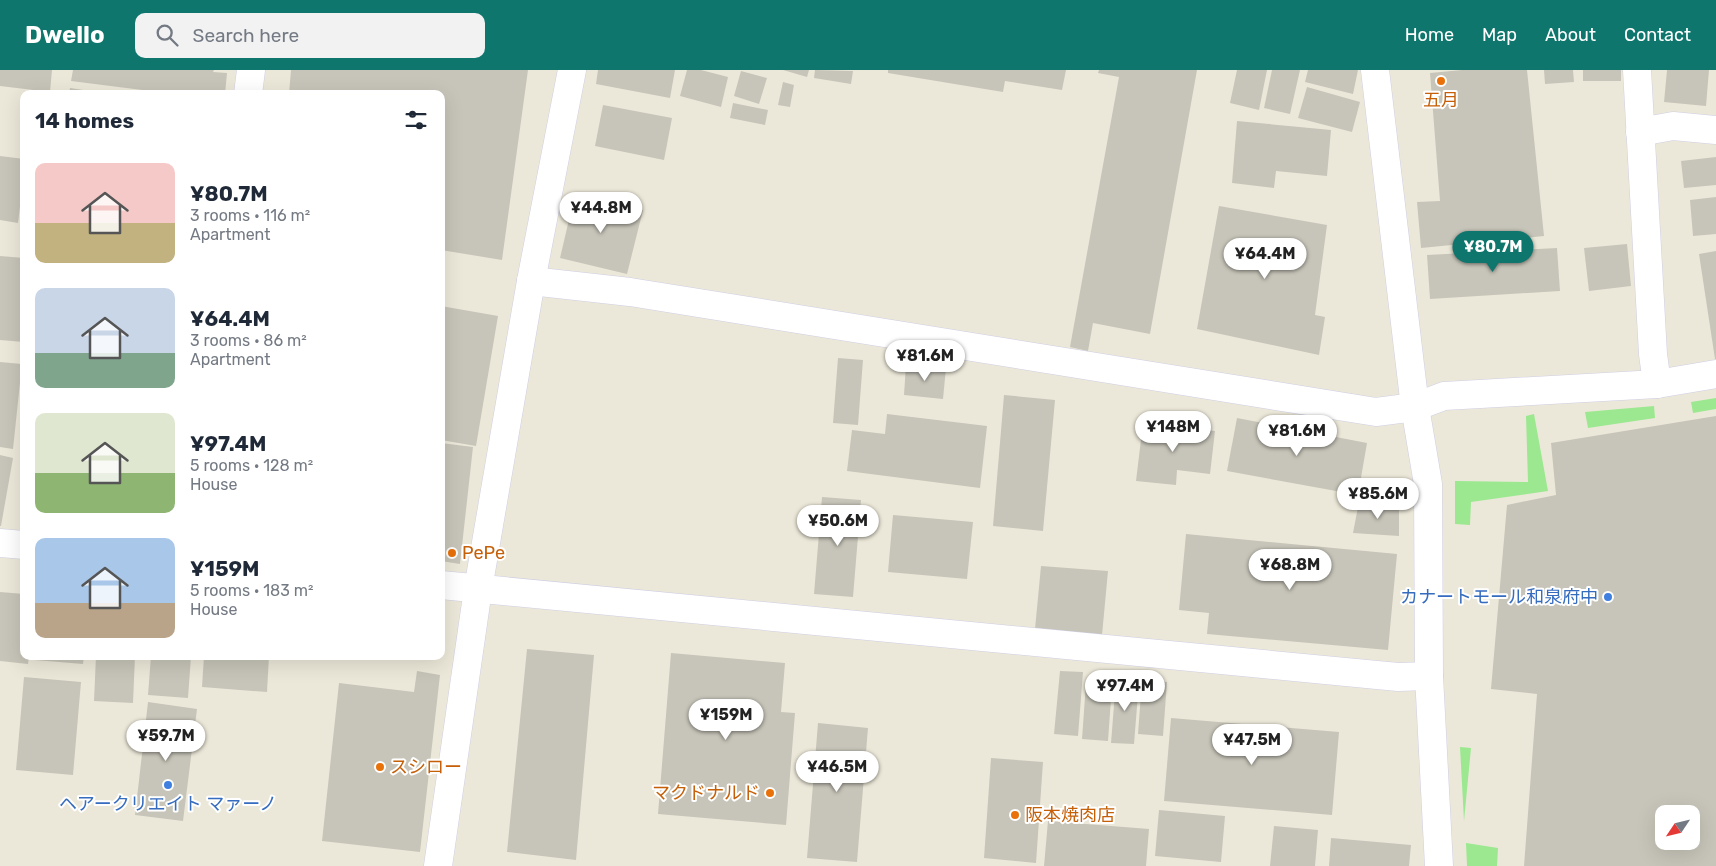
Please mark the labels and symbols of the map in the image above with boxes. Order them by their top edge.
marker: 五月 [1435,75,1447,87]
place label: 五月 [1423,89,1459,111]
pin: ¥44.8M [560,191,642,234]
pin: ¥80.7M [1452,230,1534,273]
pin: ¥64.4M [1224,238,1306,280]
pin: ¥81.6M [884,340,966,382]
pin: ¥148M [1138,410,1208,453]
pin: ¥81.6M [1256,414,1338,457]
pin: ¥85.6M [1337,478,1419,520]
pin: ¥50.6M [797,504,879,547]
place label: PePe [462,542,505,564]
marker: PePe [446,547,458,559]
pin: ¥68.8M [1249,548,1331,591]
place label: カナートモール和泉府中 [1400,586,1598,608]
marker: カナートモール和泉府中 [1602,591,1614,603]
pin: ¥97.4M [1084,670,1166,712]
pin: ¥159M [691,698,761,741]
pin: ¥59.7M [125,720,207,762]
pin: ¥47.5M [1211,724,1293,766]
pin: ¥46.5M [796,750,878,793]
place label: スシロー [390,756,462,778]
marker: スシロー [374,761,386,773]
marker: ヘアークリエイト マァーノ [162,779,174,791]
place label: マクドナルド [652,782,760,804]
marker: マクドナルド [764,787,776,799]
place label: ヘアークリエイト マァーノ [59,793,277,815]
place label: 阪本焼肉店 [1025,804,1115,826]
north arrow [1655,805,1700,850]
marker: 阪本焼肉店 [1009,809,1021,821]

